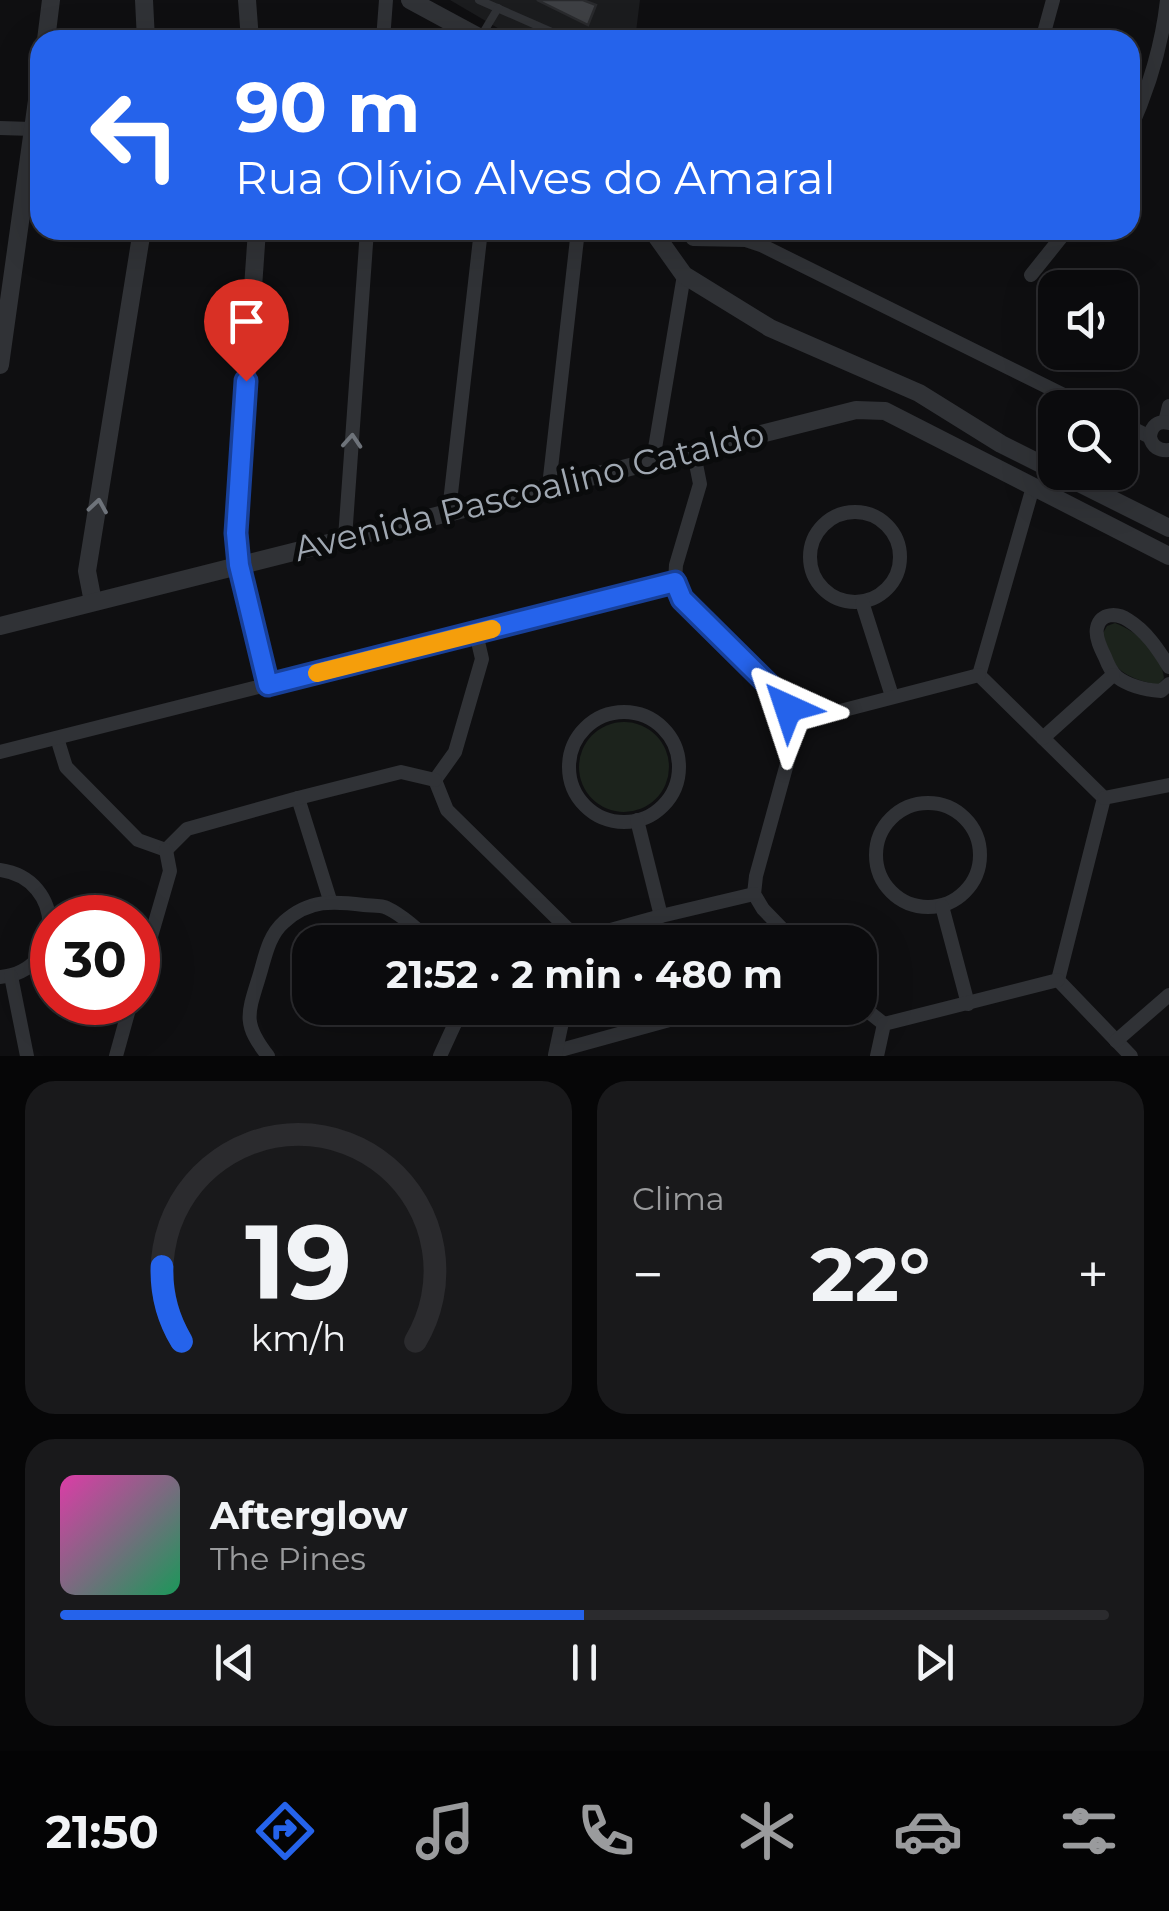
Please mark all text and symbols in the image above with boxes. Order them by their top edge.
text: 90 m [235,64,420,150]
icon: left [70,70,200,200]
text: Rua Olívio Alves do Amaral [235,150,836,205]
map controls [1038,270,1138,490]
button: sound [1038,270,1138,370]
pin [204,279,289,382]
icon: arrive [219,294,274,349]
button: search [1038,390,1138,490]
street label: Avenida Pascoalino Cataldo [290,412,768,570]
one-way arrow [341,432,362,448]
one-way arrow [87,497,108,514]
position arrow [736,656,840,760]
speed limit sign: 30 [30,895,160,1025]
text: 21:52 · 2 min · 480 m [386,951,783,998]
text: Clima [632,1179,725,1218]
text: 19 [245,1198,352,1325]
text: 22° [811,1228,930,1320]
text: − [632,1241,664,1308]
text: + [1077,1241,1109,1308]
text: km/h [251,1316,346,1360]
text: Afterglow [210,1492,408,1539]
text: The Pines [210,1539,366,1578]
icon: previous [207,1635,262,1690]
icon: pause [557,1635,612,1690]
icon: next [907,1635,962,1690]
icon: directions [250,1796,320,1866]
icon: music [410,1796,480,1866]
icon: phone [571,1796,641,1866]
icon: climate [732,1796,802,1866]
icon: car [893,1796,963,1866]
icon: filters [1054,1796,1124,1866]
text: 21:50 [45,1804,159,1859]

